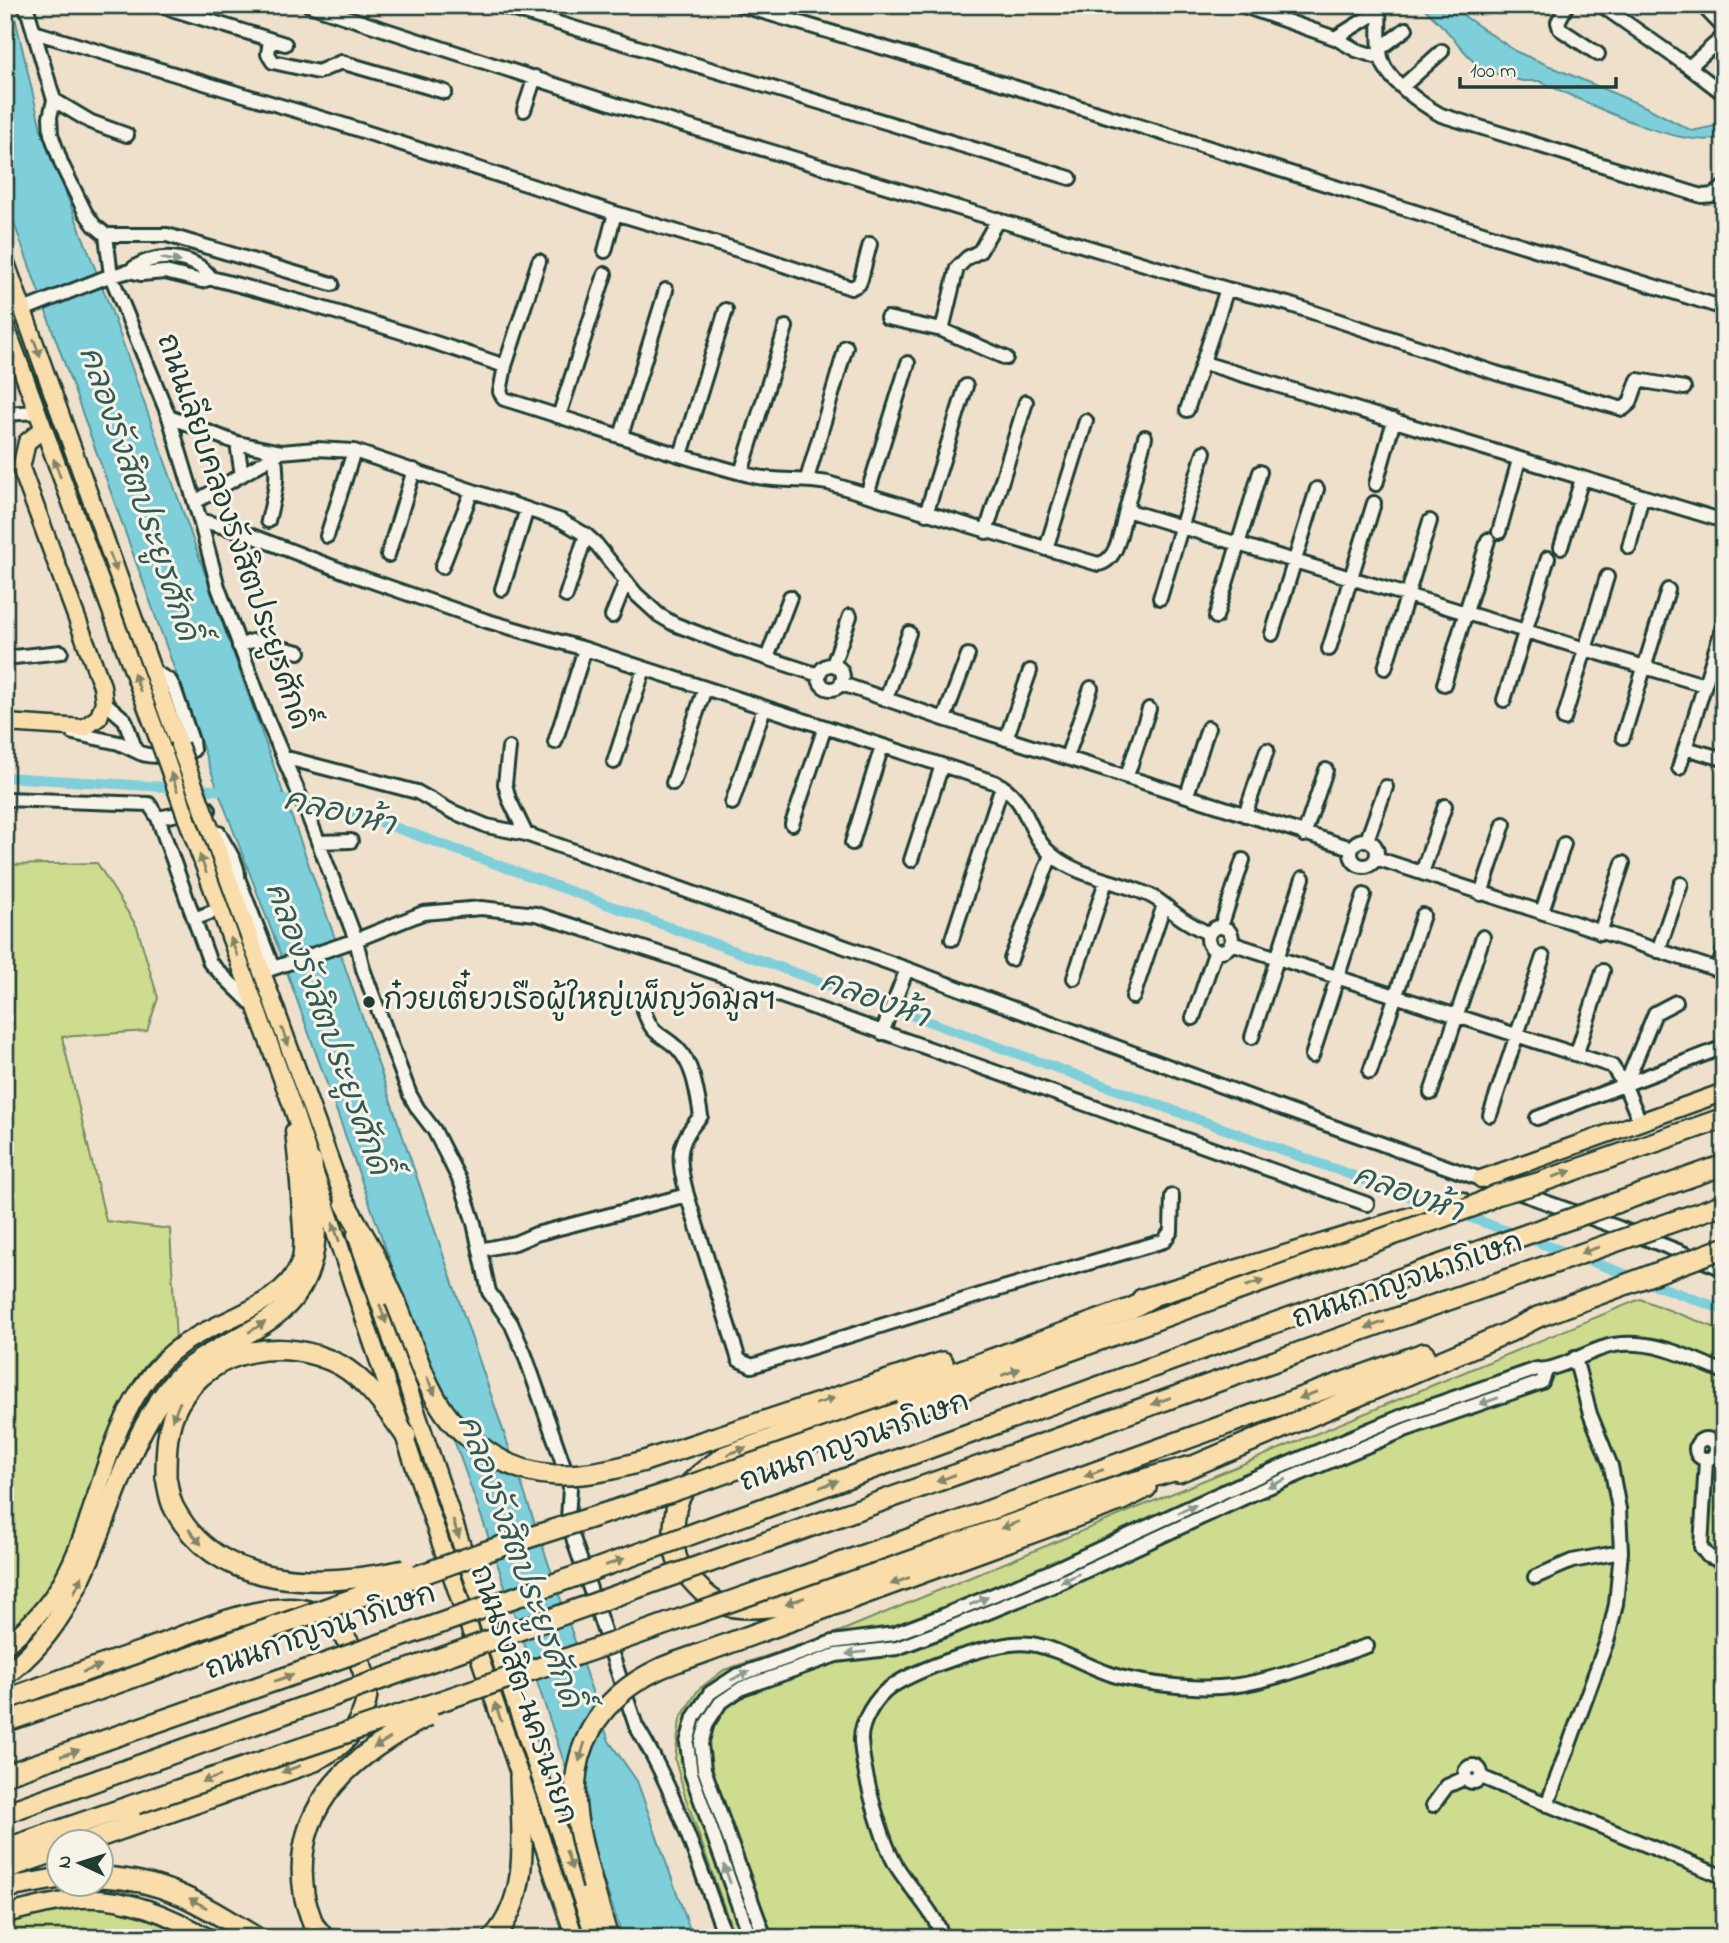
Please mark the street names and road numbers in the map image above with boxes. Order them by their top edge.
street label: ถนนเลียบคลองรังสิตประยูรศักดิ์ [143,325,329,736]
street label: ถนนกาญจนาภิเษก [1287,1222,1529,1342]
street label: ถนนกาญจนาภิเษก [734,1381,976,1505]
street label: ถนนรังสิต-นครนายก [457,1559,587,1831]
street label: ถนนกาญจนาภิเษก [200,1573,442,1693]

